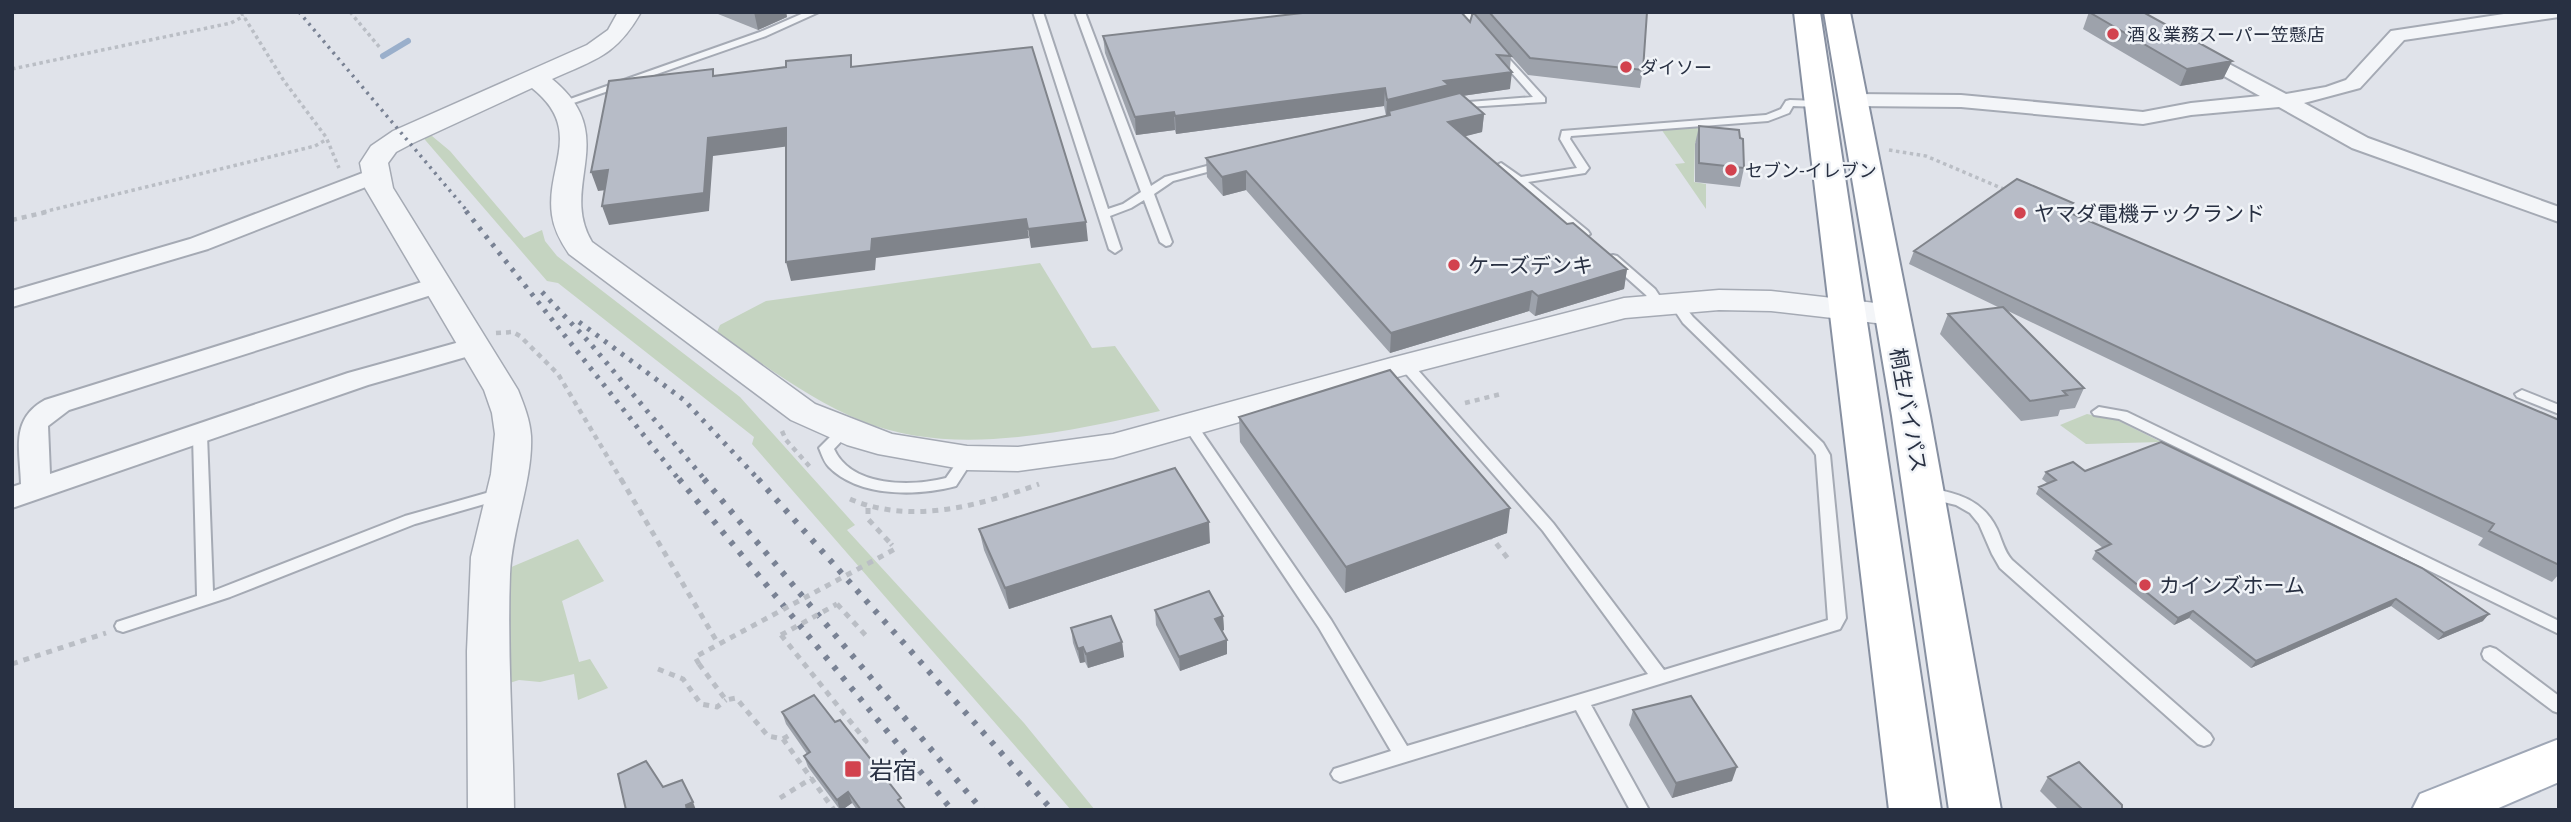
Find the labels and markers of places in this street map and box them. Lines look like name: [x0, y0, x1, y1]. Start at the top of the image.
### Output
place label: 酒＆業務スーパー笠懸店: [2127, 22, 2325, 46]
marker: 酒＆業務スーパー笠懸店: [2105, 26, 2121, 42]
place label: ダイソー: [1640, 55, 1712, 79]
marker: ダイソー: [1618, 59, 1634, 75]
place label: セブン-イレブン: [1745, 158, 1877, 182]
marker: セブン-イレブン: [1723, 162, 1739, 178]
place label: ヤマダ電機テックランド: [2034, 199, 2265, 227]
marker: ヤマダ電機テックランド: [2012, 205, 2028, 221]
place label: ケーズデンキ: [1468, 251, 1593, 279]
marker: ケーズデンキ: [1446, 257, 1462, 273]
place label: カインズホーム: [2159, 571, 2305, 599]
marker: カインズホーム: [2137, 577, 2153, 593]
place label: 岩宿: [869, 753, 917, 786]
marker: 岩宿: [843, 759, 863, 779]

